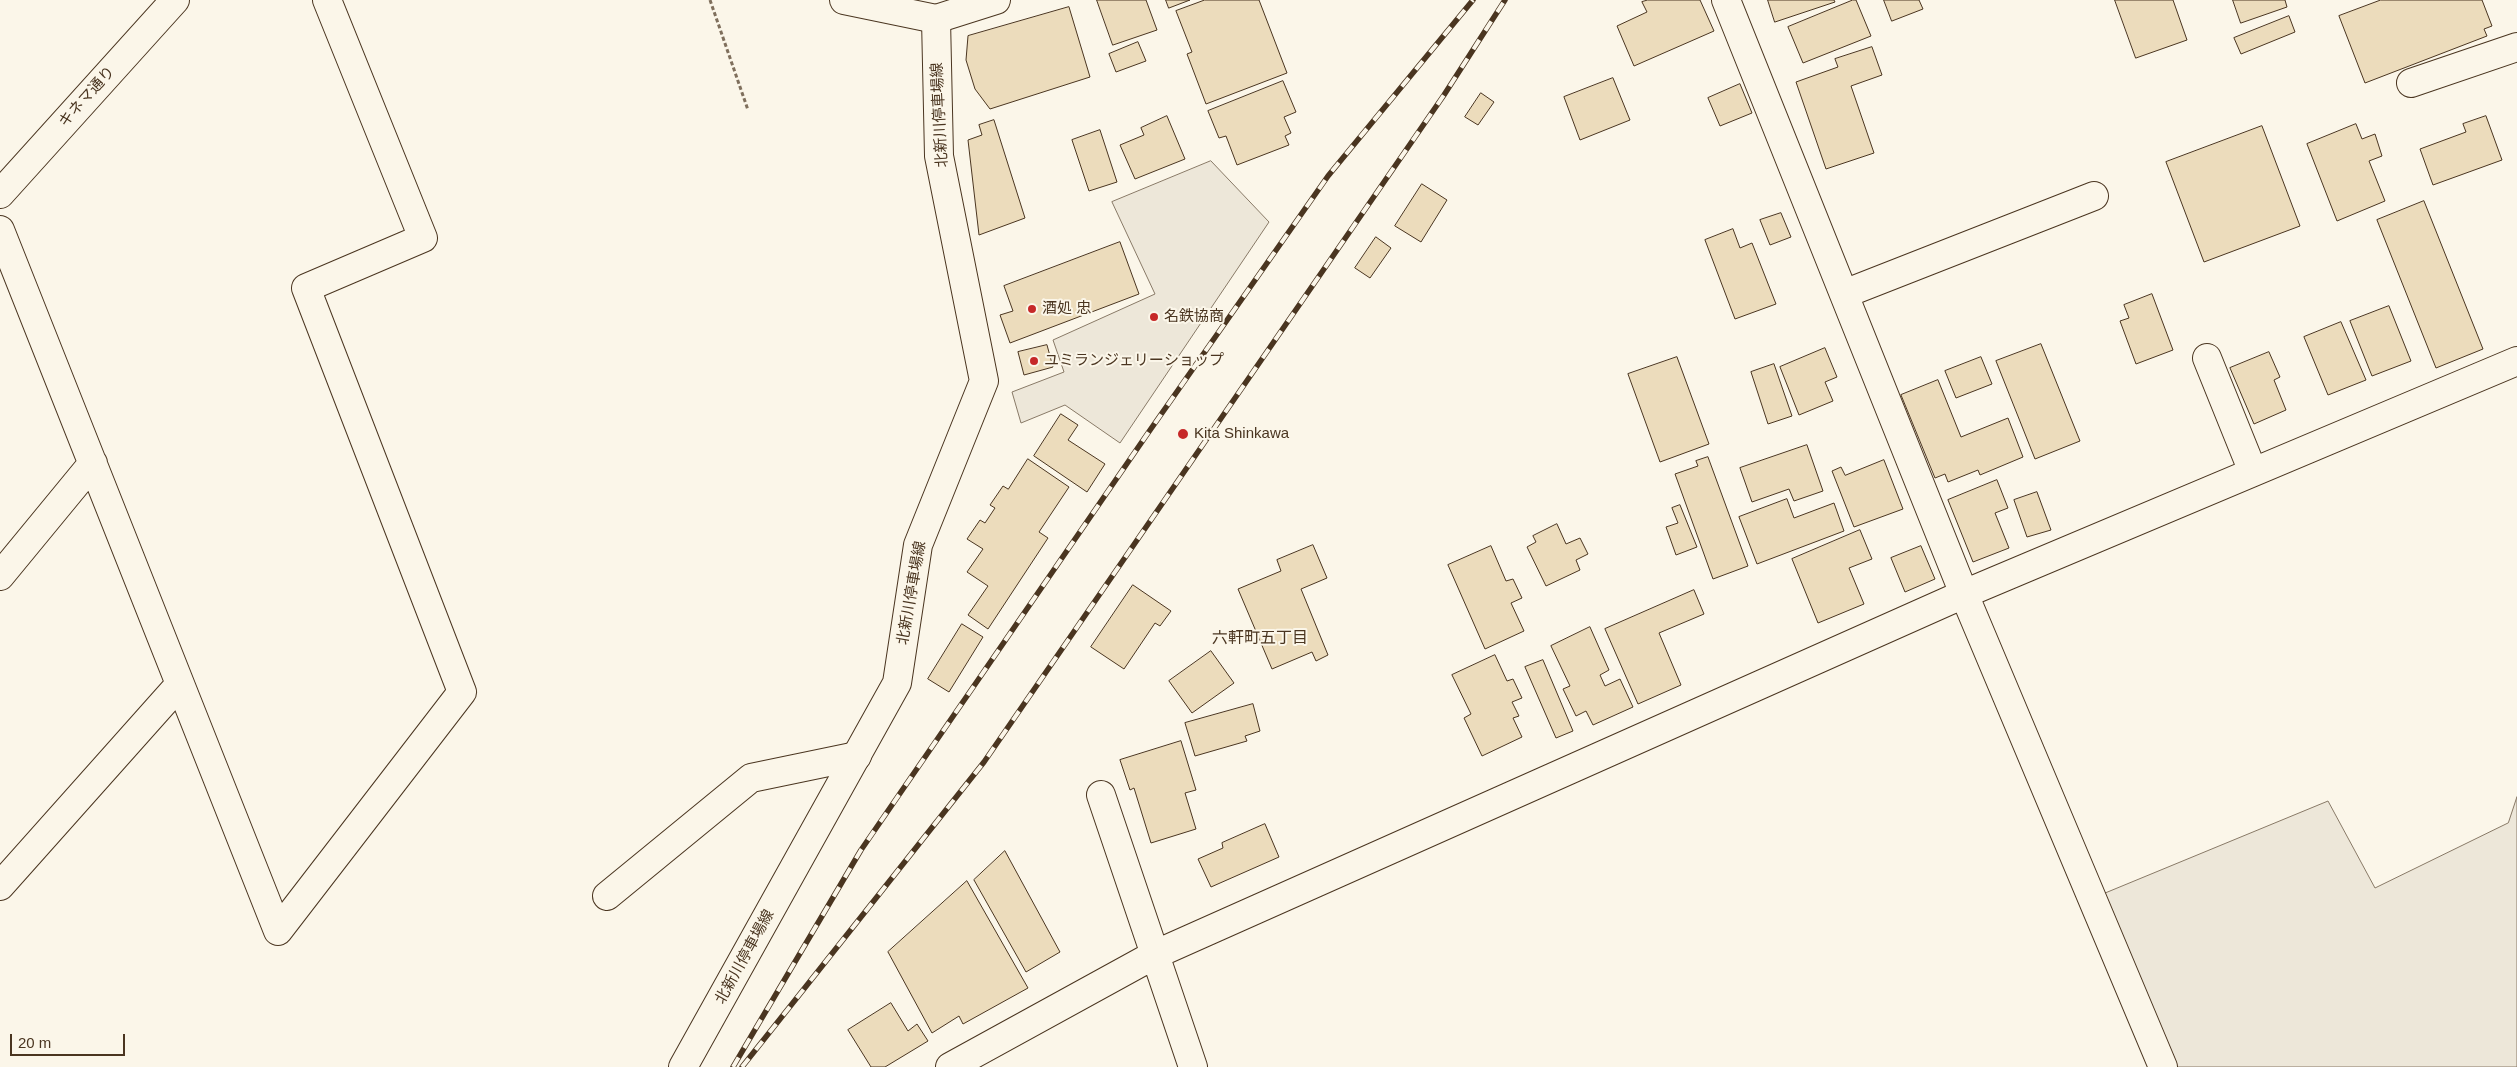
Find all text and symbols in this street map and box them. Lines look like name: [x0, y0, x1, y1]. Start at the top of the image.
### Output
street label: 北新川停車場線: [928, 62, 952, 168]
street label: キネマ通り: [55, 63, 119, 131]
place label: 酒処 忠: [1042, 300, 1091, 318]
marker: 酒処 忠: [1026, 303, 1038, 315]
place label: 名鉄協商: [1164, 308, 1224, 326]
marker: 名鉄協商: [1148, 311, 1160, 323]
place label: ユミランジェリーショップ: [1044, 352, 1224, 370]
marker: ユミランジェリーショップ: [1028, 355, 1040, 367]
place label: Kita Shinkawa: [1194, 425, 1289, 443]
marker: Kita Shinkawa: [1176, 427, 1190, 441]
street label: 北新川停車場線: [894, 540, 930, 646]
district label: 六軒町五丁目: [1212, 629, 1308, 649]
street label: 北新川停車場線: [712, 907, 778, 1007]
scale bar: [12, 1024, 128, 1056]
text: 20 m: [18, 1034, 51, 1051]

